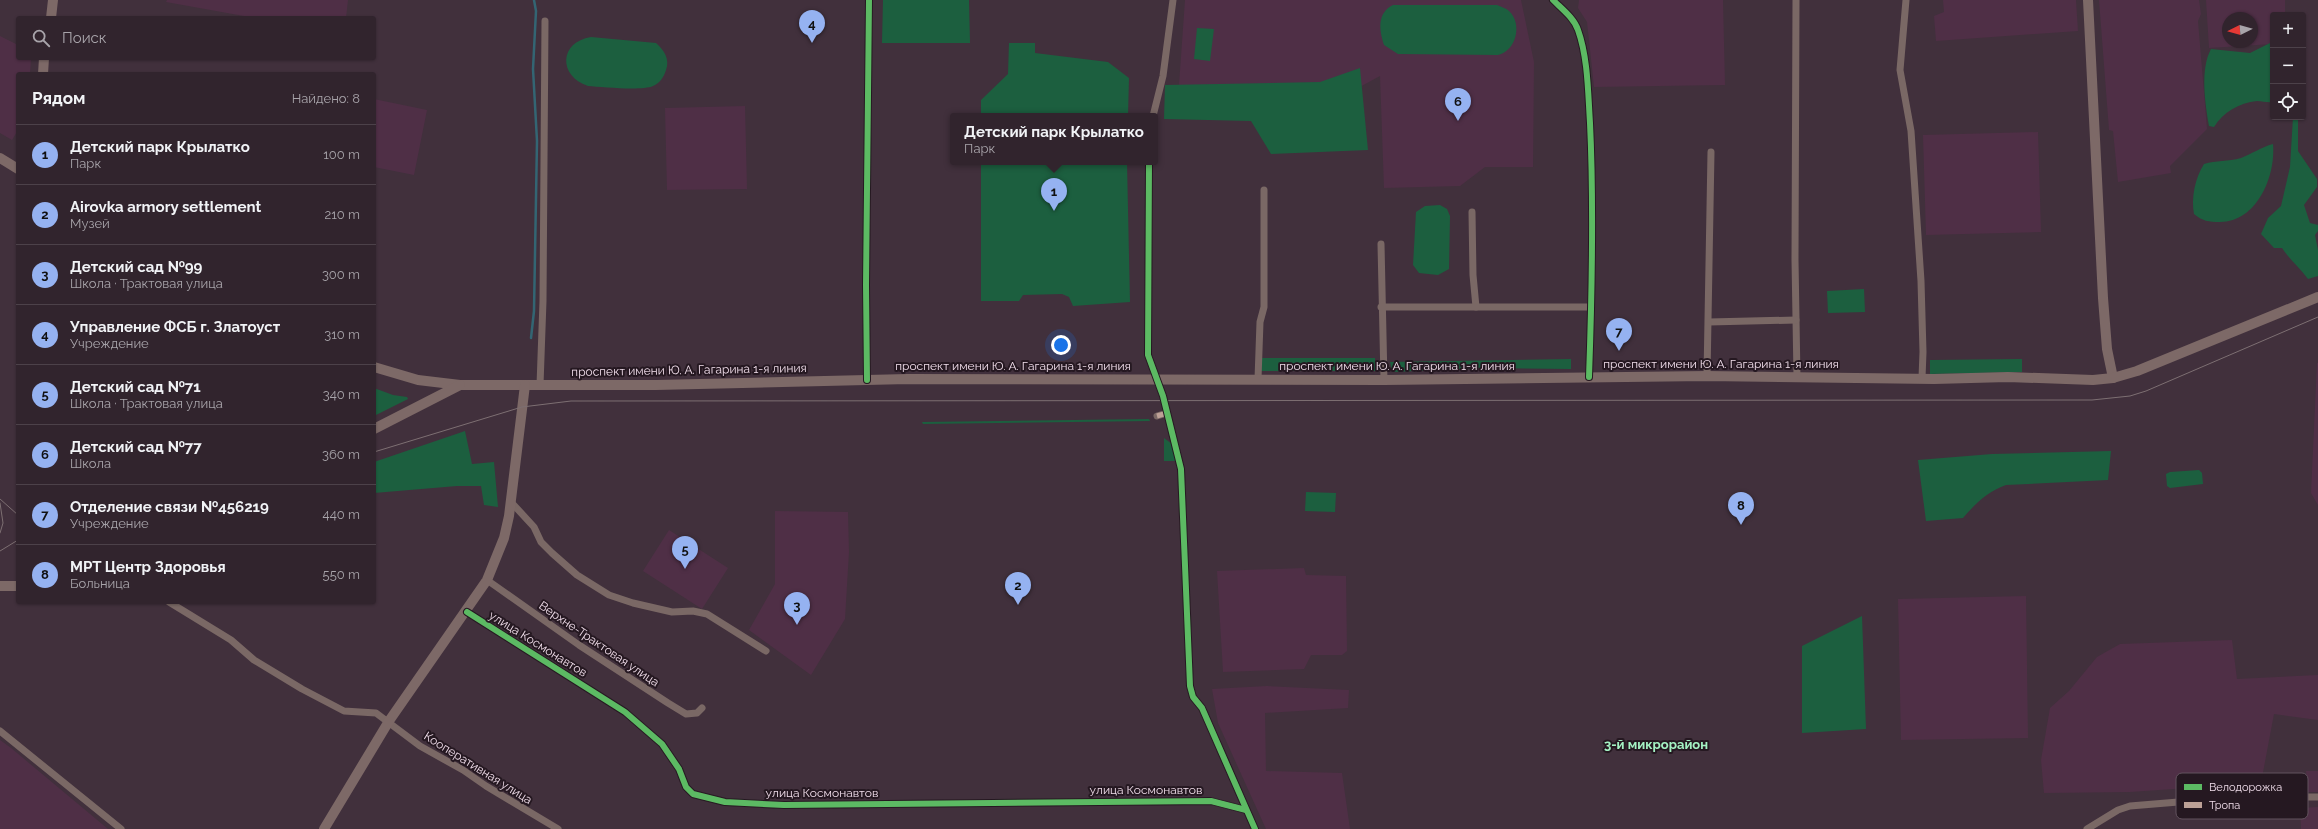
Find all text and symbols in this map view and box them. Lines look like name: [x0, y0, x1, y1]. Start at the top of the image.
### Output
pin: 4: [799, 10, 825, 43]
north arrow: [2222, 12, 2258, 48]
map controls: [2270, 12, 2306, 120]
button: +: [2270, 12, 2306, 48]
search box: [16, 16, 376, 60]
icon: search: [30, 27, 52, 49]
text: Поиск: [62, 29, 107, 47]
button: −: [2270, 48, 2306, 84]
button: locate: [2270, 84, 2306, 120]
text: Рядом: [32, 88, 85, 108]
pin: 6: [1445, 88, 1471, 121]
text: Найдено: 8: [292, 91, 360, 106]
popup: [950, 113, 1158, 165]
text: Детский парк Крылатко: [964, 123, 1144, 141]
text: Детский парк Крылатко: [70, 138, 250, 156]
text: Парк: [964, 141, 995, 156]
text: 1: [42, 147, 48, 162]
text: 100 m: [323, 147, 360, 162]
text: Парк: [70, 156, 101, 171]
pin: 1: [1041, 178, 1067, 211]
text: Airovka armory settlement: [70, 198, 261, 216]
text: 2: [41, 207, 49, 222]
text: 210 m: [324, 207, 360, 222]
text: Музей: [70, 216, 110, 231]
text: Детский сад №99: [70, 258, 202, 276]
text: 3: [41, 267, 49, 282]
text: 300 m: [322, 267, 360, 282]
text: Школа · Трактовая улица: [70, 276, 223, 291]
text: Управление ФСБ г. Златоуст: [70, 318, 280, 336]
pin: 7: [1606, 318, 1632, 351]
text: 4: [41, 327, 49, 342]
text: 310 m: [324, 327, 360, 342]
your location: [1051, 335, 1071, 355]
text: Учреждение: [70, 336, 149, 351]
street label: проспект имени Ю. А. Гагарина 1-я линия: [1603, 357, 1839, 371]
street label: проспект имени Ю. А. Гагарина 1-я линия: [895, 359, 1131, 373]
street label: проспект имени Ю. А. Гагарина 1-я линия: [1279, 359, 1515, 373]
street label: проспект имени Ю. А. Гагарина 1-я линия: [571, 361, 807, 379]
text: Детский сад №71: [70, 378, 201, 396]
text: 5: [41, 387, 49, 402]
text: 340 m: [323, 387, 360, 402]
text: Школа · Трактовая улица: [70, 396, 223, 411]
text: Детский сад №77: [70, 438, 202, 456]
text: 6: [41, 447, 49, 462]
text: 360 m: [322, 447, 360, 462]
text: Школа: [70, 456, 111, 471]
pin: 8: [1728, 492, 1754, 525]
text: Отделение связи №456219: [70, 498, 269, 516]
text: 7: [41, 507, 49, 522]
text: 440 m: [323, 507, 360, 522]
text: Учреждение: [70, 516, 149, 531]
pin: 5: [672, 536, 698, 569]
text: МРТ Центр Здоровья: [70, 558, 226, 576]
text: 8: [41, 567, 49, 582]
text: 550 m: [323, 567, 360, 582]
pin: 2: [1005, 572, 1031, 605]
text: Больница: [70, 576, 130, 591]
pin: 3: [784, 592, 810, 625]
street label: Верхне-Трактовая улица: [536, 598, 662, 690]
street label: улица Космонавтов: [486, 608, 590, 680]
street label: Кооперативная улица: [421, 729, 535, 807]
district label: 3-й микрорайон: [1604, 737, 1708, 752]
legend: [2176, 773, 2308, 819]
text: Велодорожка: [2209, 781, 2282, 794]
street label: улица Космонавтов: [1090, 783, 1202, 797]
street label: улица Космонавтов: [766, 786, 878, 800]
text: Тропа: [2209, 799, 2240, 812]

